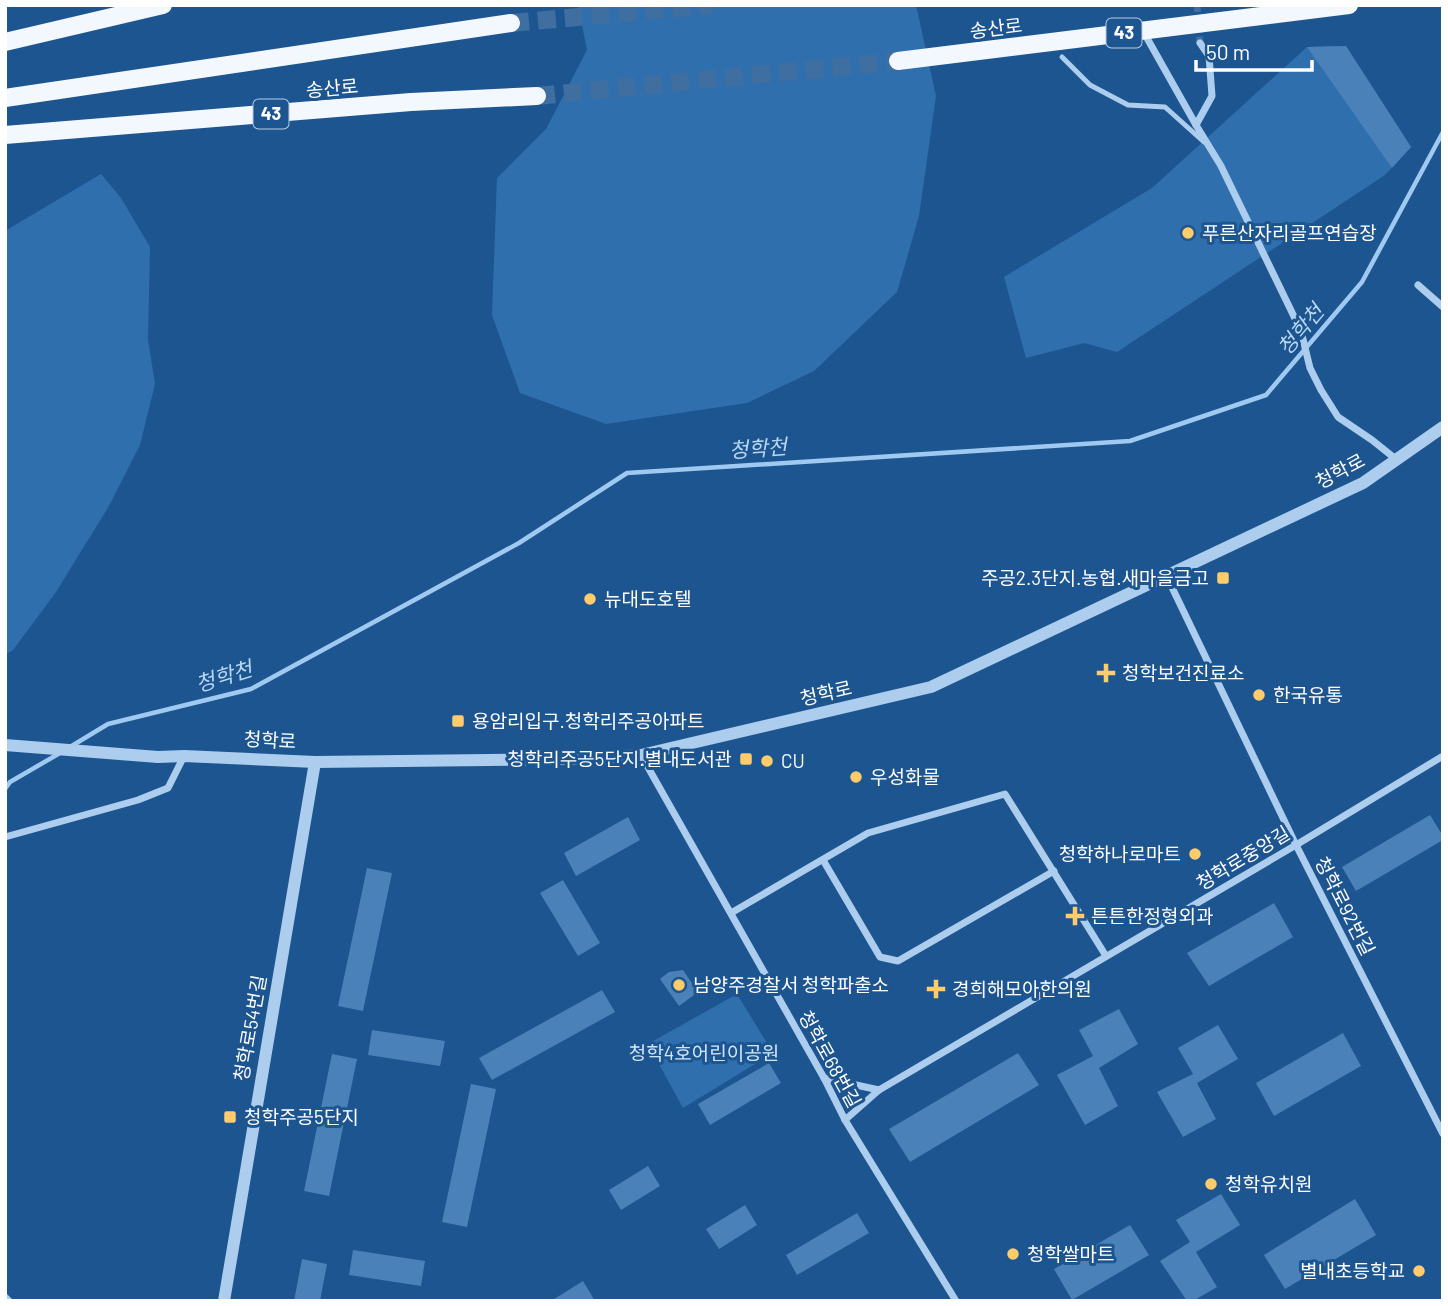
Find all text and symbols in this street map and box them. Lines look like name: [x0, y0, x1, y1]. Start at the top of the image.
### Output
street label: 송산로: [969, 13, 1023, 42]
road number: 43: [1106, 18, 1142, 48]
scale bar: [1196, 28, 1312, 72]
text: 50 m: [1206, 39, 1250, 64]
street label: 송산로: [305, 74, 359, 101]
road number: 43: [254, 100, 288, 128]
place label: 푸른산자리골프연습장: [1202, 221, 1377, 244]
marker: 푸른산자리골프연습장: [1180, 225, 1196, 241]
water label: 청학천: [1272, 297, 1330, 359]
water label: 청학천: [728, 433, 790, 462]
street label: 청학로: [1311, 448, 1368, 493]
place label: 주공2.3단지.농협.새마을금고: [981, 566, 1209, 589]
marker: 주공2.3단지.농협.새마을금고: [1215, 570, 1231, 586]
place label: 뉴대도호텔: [604, 587, 691, 610]
marker: 뉴대도호텔: [582, 591, 598, 607]
water label: 청학천: [192, 654, 257, 696]
place label: 청학보건진료소: [1122, 661, 1244, 684]
marker: 청학보건진료소: [1096, 663, 1116, 683]
street label: 청학로: [798, 675, 854, 710]
place label: 한국유통: [1273, 683, 1343, 706]
marker: 한국유통: [1251, 687, 1267, 703]
place label: 용암리입구.청학리주공아파트: [472, 709, 705, 732]
marker: 용암리입구.청학리주공아파트: [450, 713, 466, 729]
street label: 청학로: [243, 727, 297, 752]
place label: 청학리주공5단지.별내도서관: [507, 747, 732, 770]
place label: CU: [781, 749, 805, 772]
marker: 청학리주공5단지.별내도서관: [738, 751, 754, 767]
marker: CU: [759, 753, 775, 769]
place label: 우성화물: [870, 765, 940, 788]
marker: 우성화물: [848, 769, 864, 785]
street label: 청학로중앙길: [1192, 821, 1294, 894]
place label: 청학하나로마트: [1059, 842, 1181, 865]
marker: 청학하나로마트: [1187, 846, 1203, 862]
street label: 청학로92번길: [1311, 853, 1380, 959]
place label: 튼튼한정형외과: [1091, 904, 1213, 927]
marker: 튼튼한정형외과: [1065, 906, 1085, 926]
street label: 청학로54번길: [229, 973, 270, 1083]
place label: 남양주경찰서 청학파출소: [693, 973, 889, 996]
marker: 남양주경찰서 청학파출소: [671, 977, 687, 993]
place label: 경희해모아한의원: [952, 977, 1092, 1000]
marker: 경희해모아한의원: [926, 979, 946, 999]
street label: 청학로68번길: [794, 1006, 866, 1111]
park label: 청학4호어린이공원: [629, 1041, 779, 1064]
place label: 청학주공5단지: [244, 1105, 359, 1128]
marker: 청학주공5단지: [222, 1109, 238, 1125]
place label: 청학유치원: [1225, 1172, 1312, 1195]
marker: 청학유치원: [1203, 1176, 1219, 1192]
place label: 청학쌀마트: [1027, 1242, 1114, 1265]
marker: 청학쌀마트: [1005, 1246, 1021, 1262]
place label: 별내초등학교: [1300, 1259, 1405, 1282]
marker: 별내초등학교: [1411, 1263, 1427, 1279]

